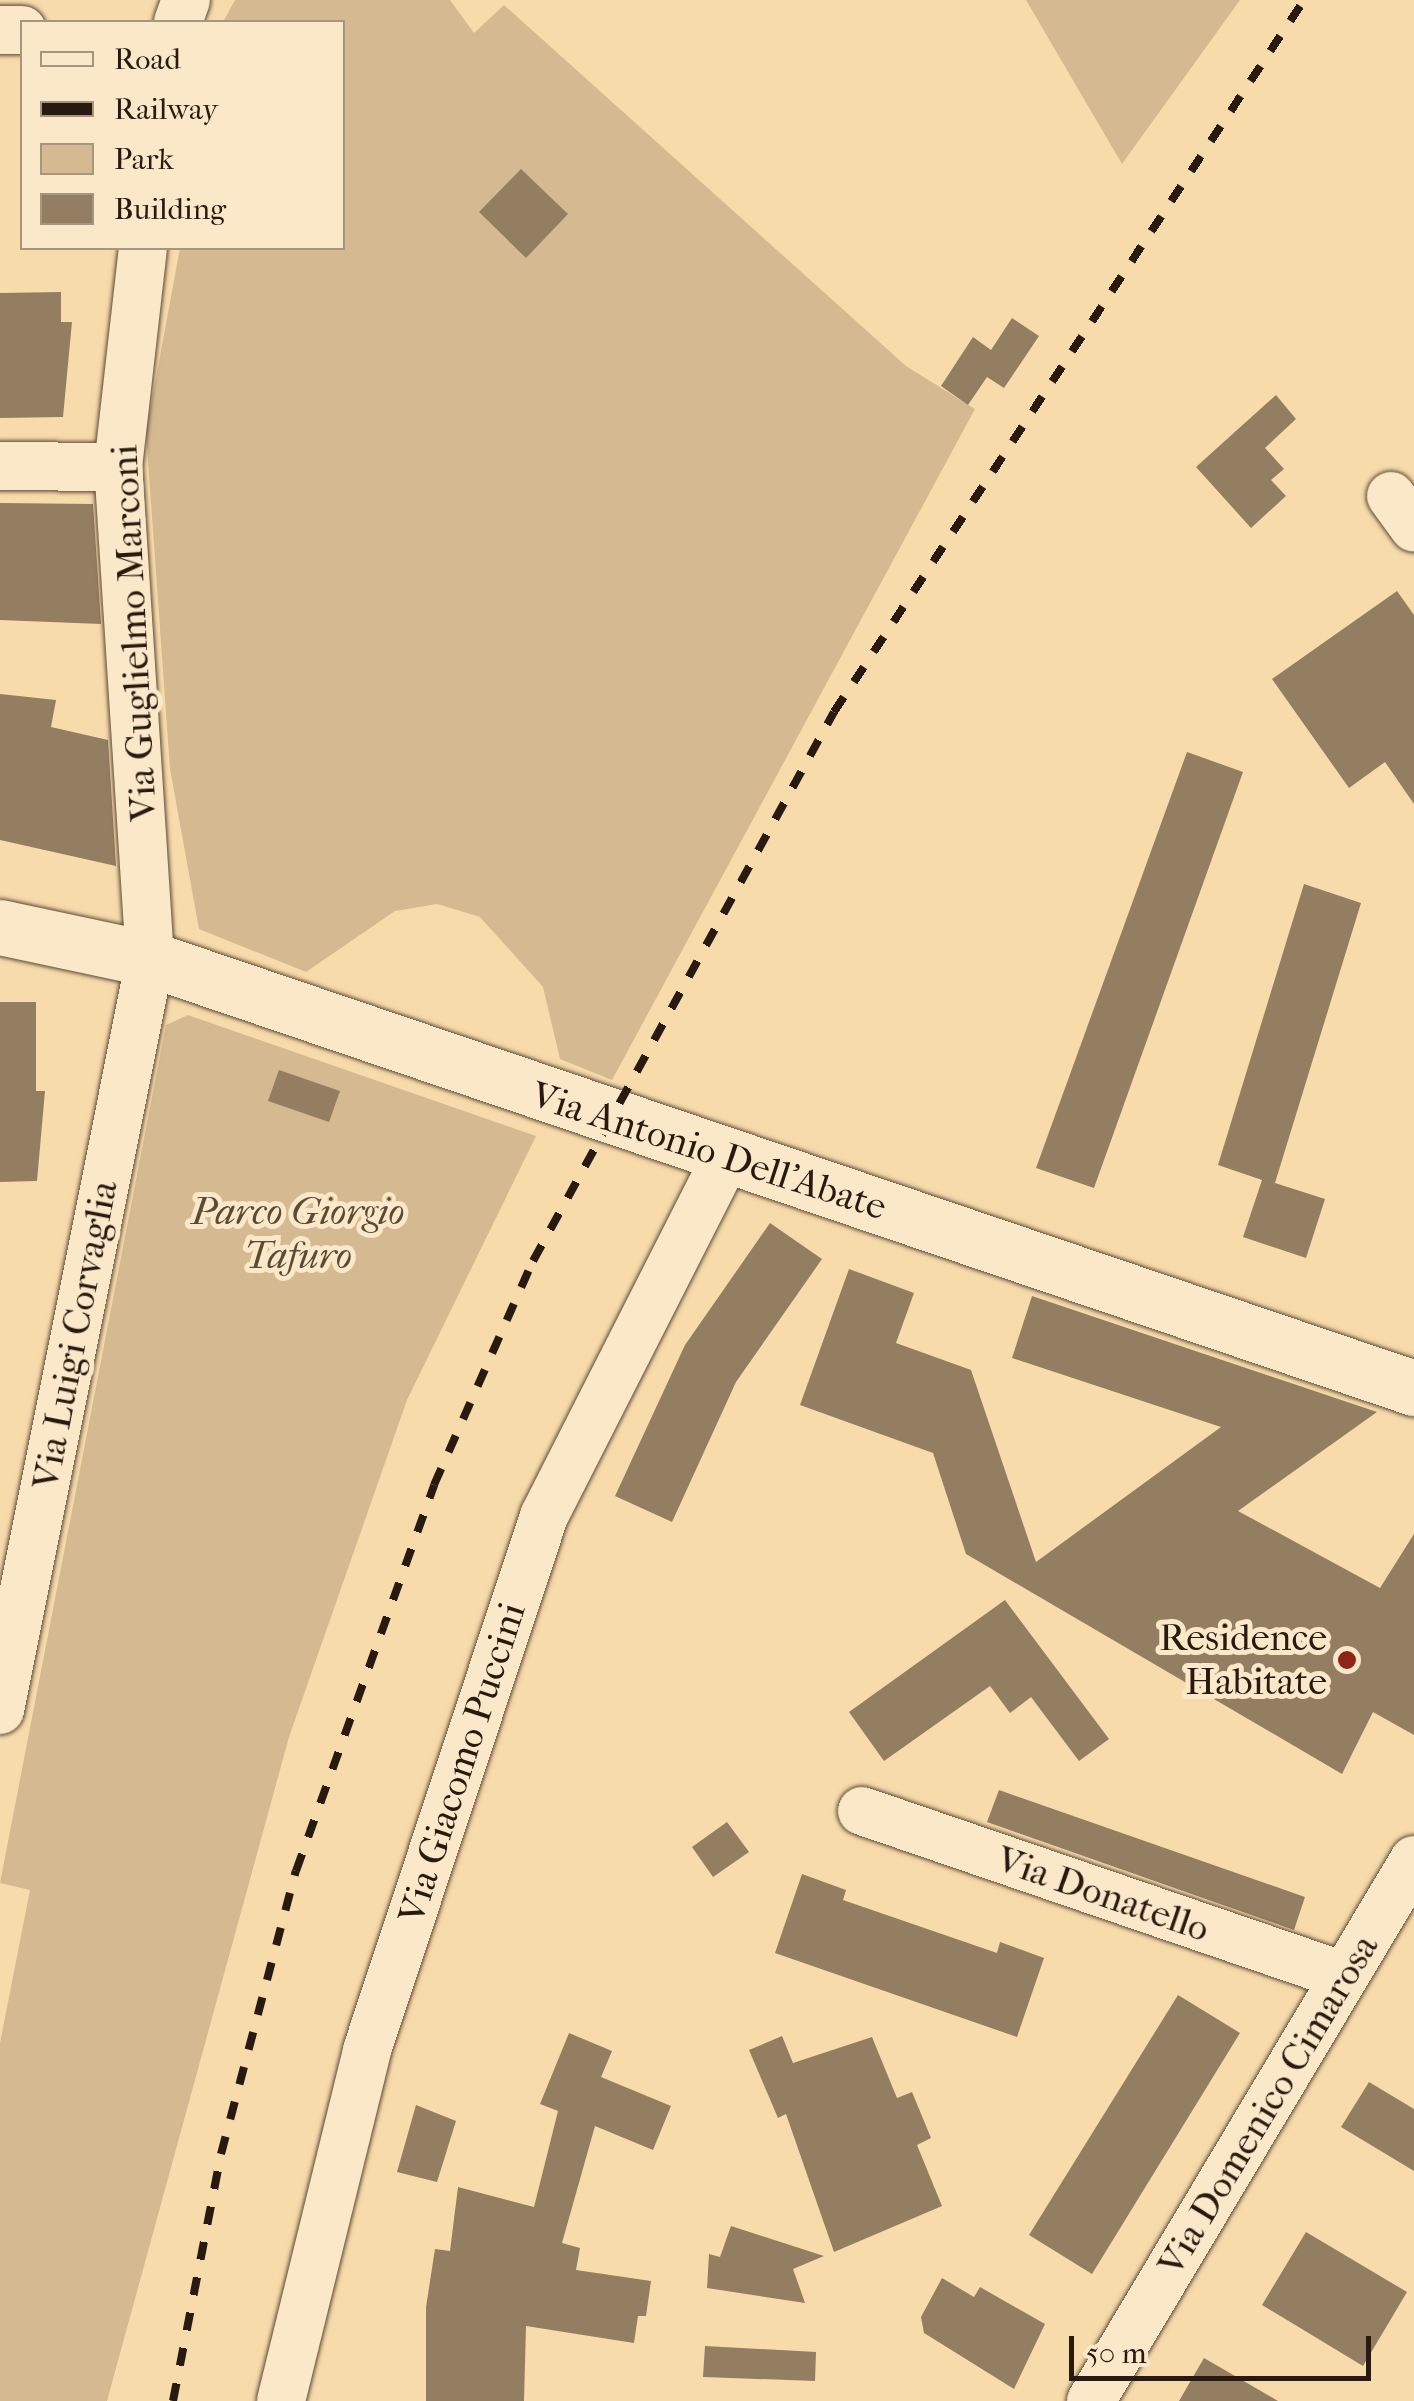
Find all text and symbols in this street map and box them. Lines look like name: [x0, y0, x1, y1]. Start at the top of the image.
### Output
legend: [20, 20, 345, 250]
text: Road: [114, 42, 181, 77]
text: Railway: [114, 92, 218, 127]
text: Park: [114, 142, 174, 177]
text: Building: [114, 192, 226, 227]
street label: Via Guglielmo Marconi: [101, 443, 167, 823]
street label: Via Antonio Dell'Abate: [526, 1072, 892, 1230]
street label: Via Luigi Corvaglia: [23, 1177, 127, 1493]
park label: Parco Giorgio Tafuro: [191, 1189, 405, 1278]
street label: Via Giacomo Puccini: [389, 1597, 535, 1929]
place label: Residence Habitate: [1159, 1615, 1327, 1705]
marker: Residence Habitate: [1336, 1649, 1358, 1671]
street label: Via Donatello: [991, 1836, 1215, 1952]
street label: Via Domenico Cimarosa: [1148, 1926, 1388, 2284]
scale bar: [1074, 2316, 1376, 2378]
text: 50 m: [1086, 2336, 1147, 2371]

